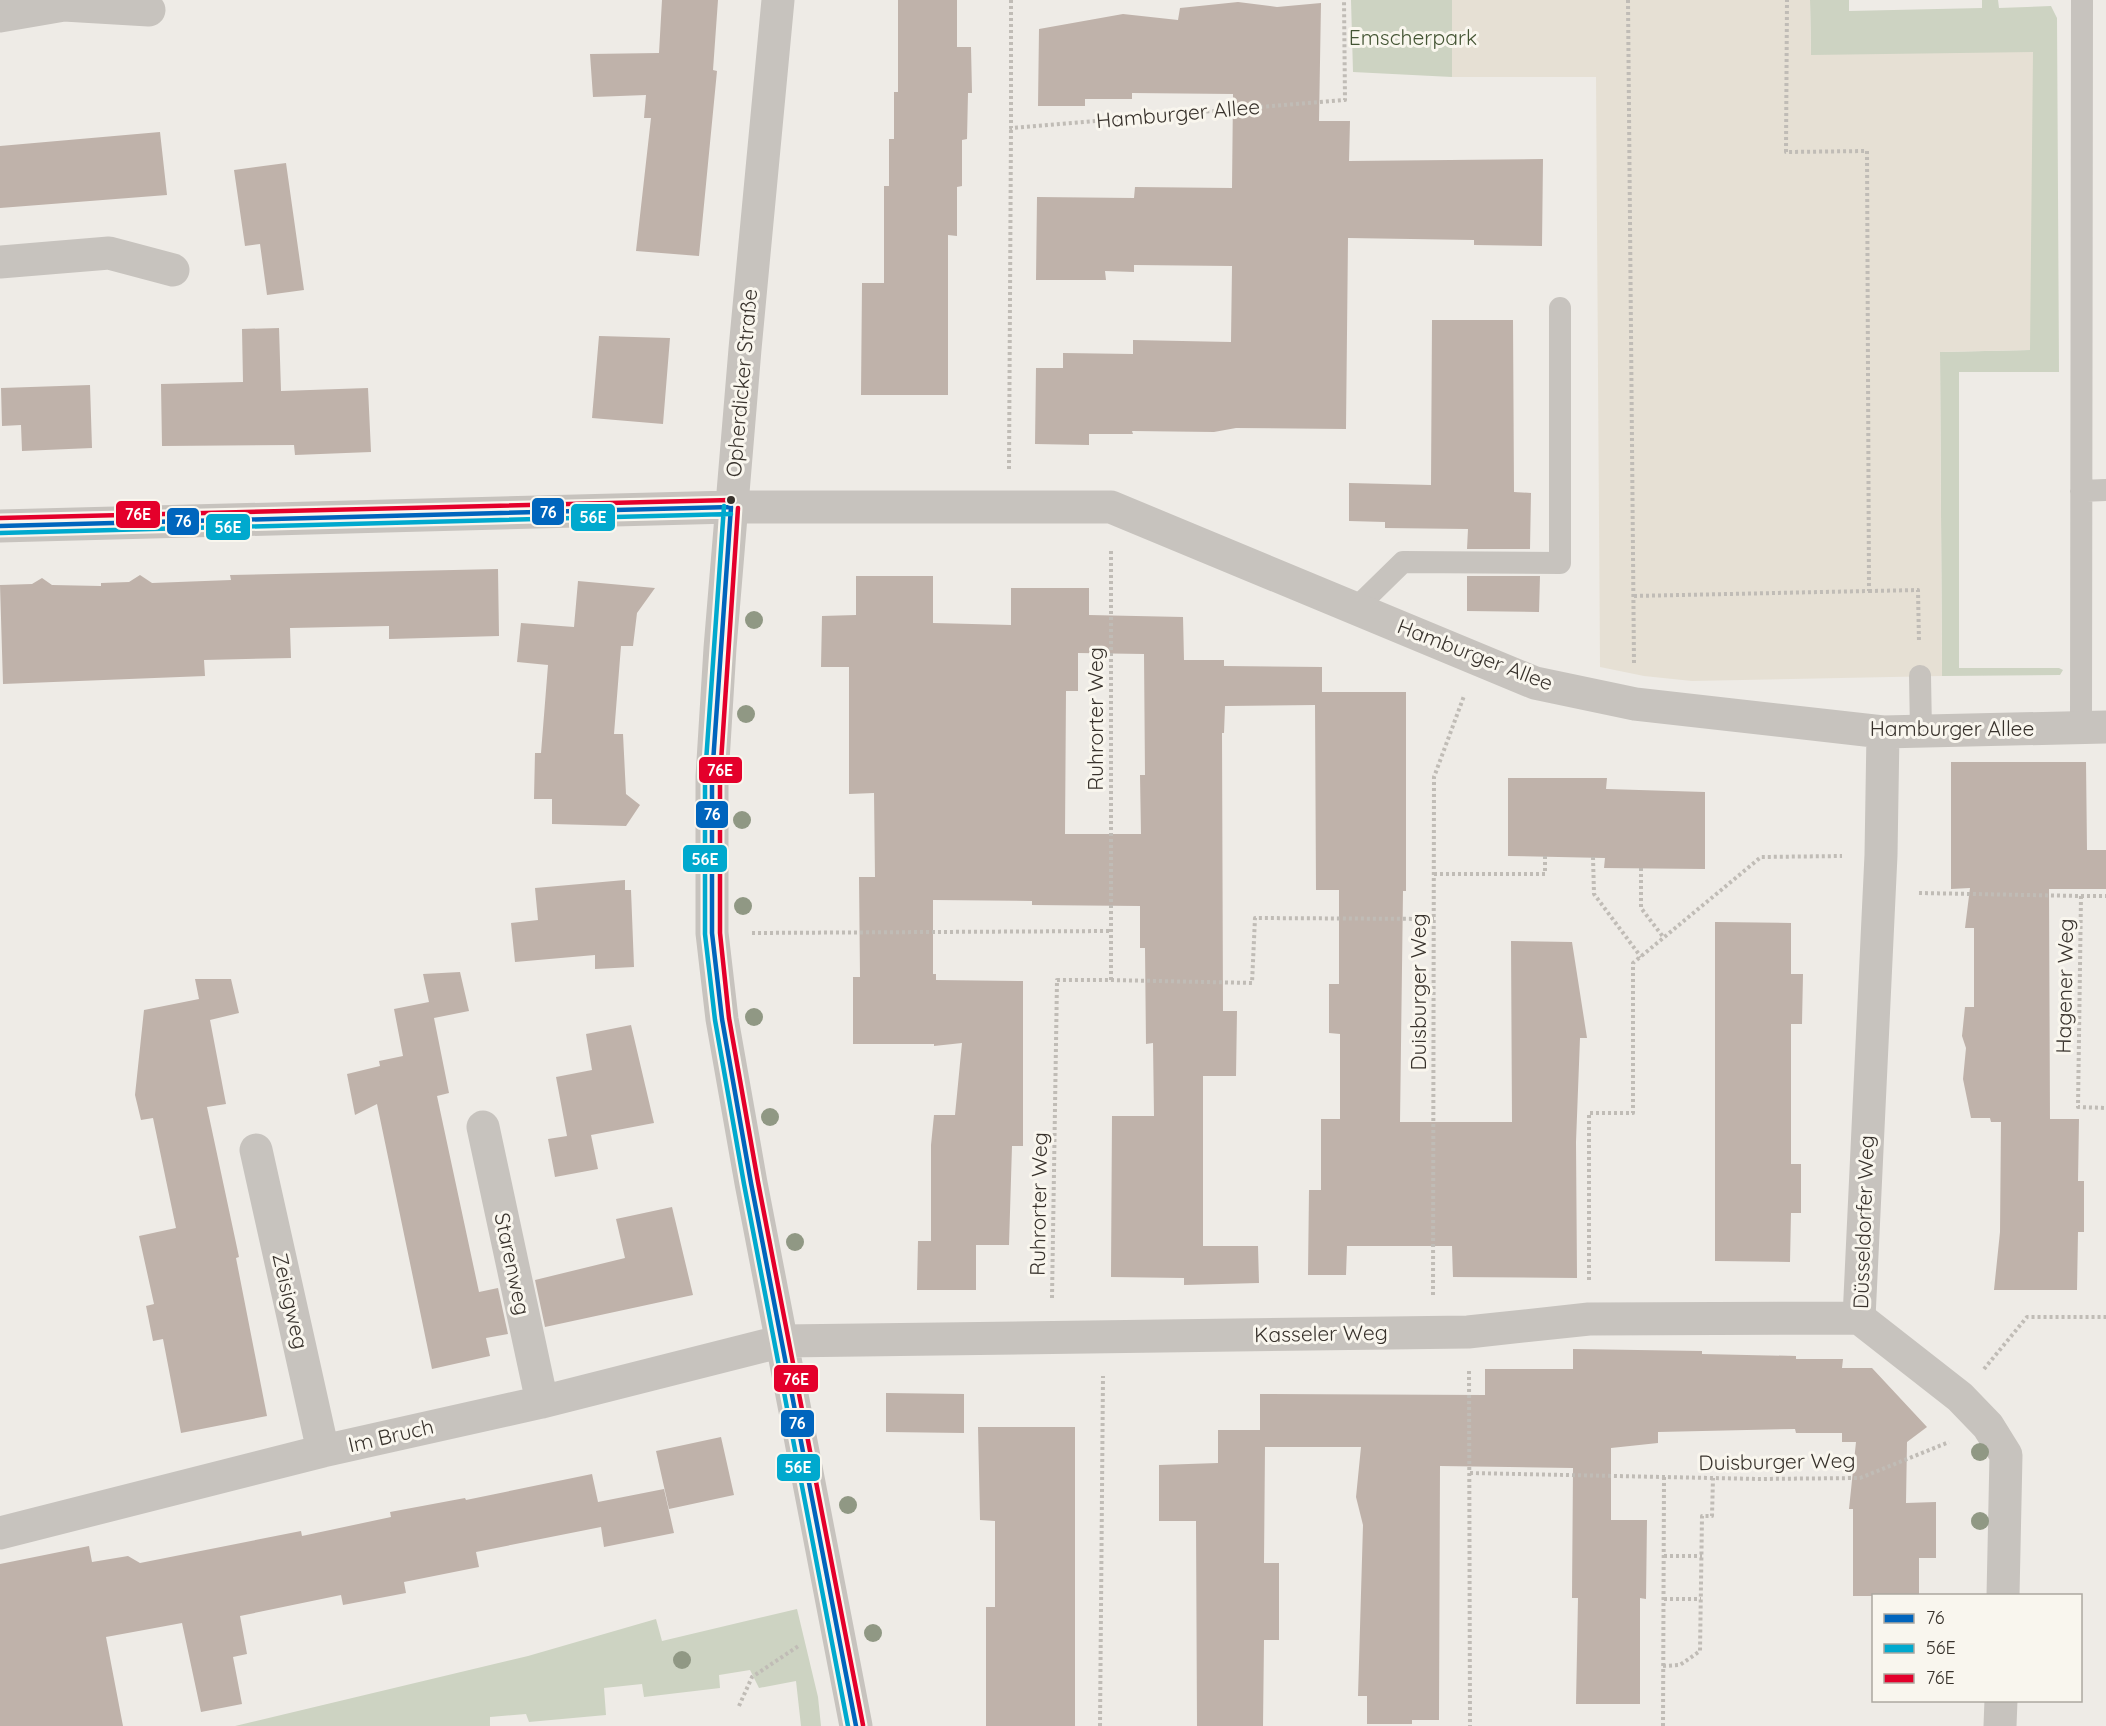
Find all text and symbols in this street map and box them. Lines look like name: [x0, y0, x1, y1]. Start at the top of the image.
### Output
park label: Emscherpark: [1349, 24, 1477, 50]
street label: Hamburger Allee: [1095, 93, 1261, 133]
street label: Opherdicker Straße: [720, 288, 762, 478]
unlabelled marker: [725, 494, 737, 506]
line badge: 76: [531, 497, 565, 526]
line badge: 76E: [115, 500, 161, 529]
text: 76: [539, 502, 557, 522]
line badge: 56E: [570, 503, 616, 532]
text: 76E: [125, 504, 151, 524]
line badge: 76: [166, 507, 200, 536]
text: 56E: [579, 507, 607, 527]
text: 76: [174, 511, 192, 531]
line badge: 56E: [205, 513, 251, 541]
text: 56E: [214, 517, 242, 537]
street label: Hamburger Allee: [1394, 612, 1557, 696]
street label: Ruhrorter Weg: [1082, 647, 1108, 791]
street label: Hamburger Allee: [1870, 715, 2034, 741]
line badge: 76E: [698, 756, 743, 784]
text: 76E: [707, 760, 733, 780]
line badge: 76: [695, 800, 729, 829]
text: 76: [703, 804, 721, 824]
line badge: 56E: [682, 844, 728, 873]
text: 56E: [691, 849, 719, 869]
street label: Duisburger Weg: [1405, 913, 1431, 1071]
street label: Hagener Weg: [2050, 918, 2078, 1054]
street label: Ruhrorter Weg: [1024, 1132, 1052, 1276]
street label: Düsseldorfer Weg: [1847, 1135, 1879, 1309]
street label: Starenweg: [489, 1210, 536, 1317]
street label: Zeisigweg: [267, 1250, 315, 1351]
street label: Kasseler Weg: [1254, 1319, 1388, 1347]
line badge: 76E: [773, 1364, 819, 1393]
text: 76E: [783, 1369, 809, 1389]
line badge: 76: [780, 1409, 815, 1438]
street label: Im Bruch: [346, 1413, 436, 1457]
text: 76: [788, 1413, 806, 1433]
street label: Duisburger Weg: [1698, 1447, 1856, 1475]
line badge: 56E: [776, 1453, 821, 1482]
text: 56E: [784, 1457, 812, 1477]
legend: [1872, 1594, 2082, 1702]
text: 76: [1926, 1606, 1945, 1629]
text: 56E: [1926, 1636, 1956, 1659]
text: 76E: [1926, 1666, 1955, 1689]

